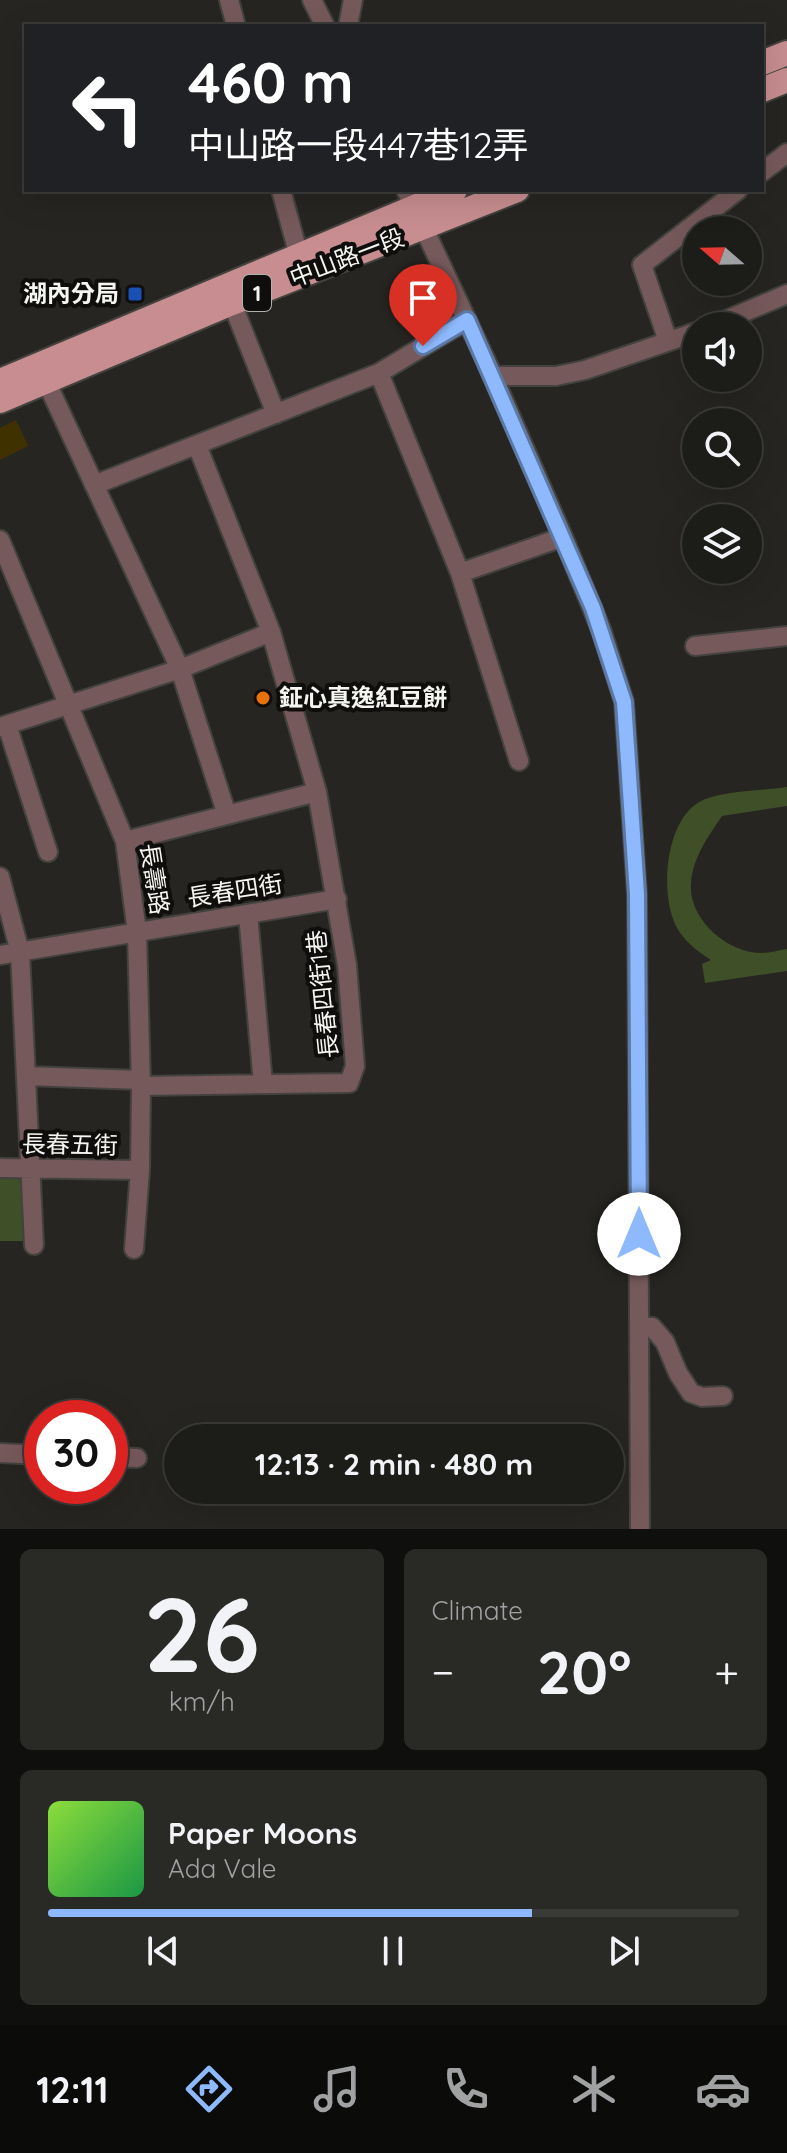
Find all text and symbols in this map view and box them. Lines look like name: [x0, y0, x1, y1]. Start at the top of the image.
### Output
text: 460 m: [188, 47, 354, 117]
icon: left: [56, 56, 160, 160]
text: 中山路一段447巷12弄: [188, 122, 529, 167]
north arrow: [682, 216, 762, 296]
map controls: [682, 216, 762, 584]
street label: 中山路一段: [285, 222, 408, 293]
pin: [389, 264, 457, 346]
road number: 1: [243, 275, 271, 311]
icon: arrive: [401, 276, 445, 320]
place label: 湖內分局: [23, 278, 119, 308]
marker: 湖內分局: [126, 285, 144, 303]
button: sound: [682, 312, 762, 392]
button: search: [682, 408, 762, 488]
button: layers: [682, 504, 762, 584]
place label: 鉦心真逸紅豆餅: [279, 682, 447, 712]
marker: 鉦心真逸紅豆餅: [254, 689, 272, 707]
street label: 長壽路: [135, 841, 175, 917]
street label: 長春四街: [185, 868, 285, 912]
street label: 長春四街1巷: [300, 928, 344, 1060]
street label: 長春五街: [22, 1128, 118, 1160]
position arrow: [597, 1192, 681, 1276]
speed limit sign: 30: [24, 1400, 128, 1504]
text: 12:13 · 2 min · 480 m: [255, 1445, 533, 1483]
text: 26: [143, 1568, 260, 1698]
text: Climate: [432, 1594, 523, 1627]
text: 20°: [537, 1634, 632, 1709]
text: −: [432, 1644, 454, 1699]
text: +: [714, 1644, 739, 1699]
text: km/h: [169, 1685, 235, 1718]
text: Paper Moons: [168, 1814, 357, 1852]
text: Ada Vale: [168, 1852, 277, 1885]
icon: previous: [141, 1929, 185, 1973]
icon: pause: [371, 1929, 415, 1973]
icon: next: [602, 1929, 646, 1973]
icon: directions: [181, 2061, 237, 2117]
icon: music: [309, 2061, 365, 2117]
icon: phone: [438, 2061, 494, 2117]
icon: climate: [566, 2061, 622, 2117]
icon: car: [695, 2061, 751, 2117]
text: 12:11: [36, 2067, 109, 2112]

